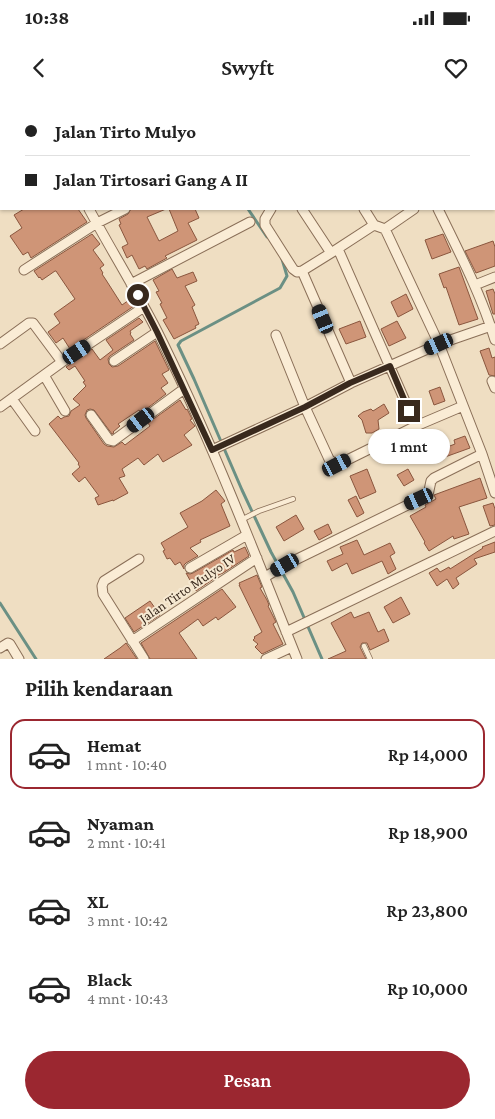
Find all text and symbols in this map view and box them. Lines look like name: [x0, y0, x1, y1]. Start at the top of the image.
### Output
text: 10:38: [25, 7, 69, 28]
icon: back: [25, 54, 53, 82]
icon: heart: [442, 54, 470, 82]
text: Swyft: [221, 55, 274, 80]
text: Jalan Tirto Mulyo: [55, 121, 196, 142]
text: Jalan Tirtosari Gang A II: [55, 169, 248, 190]
route start: [127, 284, 149, 306]
car: [310, 302, 335, 336]
car: [422, 331, 455, 357]
car: [60, 337, 93, 367]
route end: [398, 400, 420, 422]
car: [124, 405, 157, 435]
callout: 1 mnt: [368, 428, 450, 464]
text: 1 mnt: [391, 438, 427, 455]
car: [320, 452, 353, 478]
car: [402, 486, 435, 512]
street label: Jalan Tirto Mulyo IV: [134, 550, 238, 627]
car: [268, 551, 301, 579]
text: Pilih kendaraan: [25, 676, 173, 701]
icon: car: [27, 732, 72, 777]
text: Hemat: [87, 735, 141, 756]
text: Rp 14,000: [388, 744, 468, 765]
text: 1 mnt · 10:40: [87, 756, 167, 773]
icon: car: [27, 810, 72, 855]
text: Nyaman: [87, 813, 154, 834]
text: Rp 18,900: [388, 822, 468, 843]
text: 2 mnt · 10:41: [87, 834, 166, 851]
icon: car: [27, 888, 72, 933]
text: XL: [87, 891, 109, 912]
text: Rp 23,800: [386, 900, 468, 921]
text: 3 mnt · 10:42: [87, 912, 168, 929]
icon: car: [27, 966, 72, 1011]
text: Black: [87, 969, 132, 990]
text: Rp 10,000: [387, 978, 468, 999]
text: 4 mnt · 10:43: [87, 990, 168, 1007]
button: Pesan: [25, 1051, 470, 1109]

